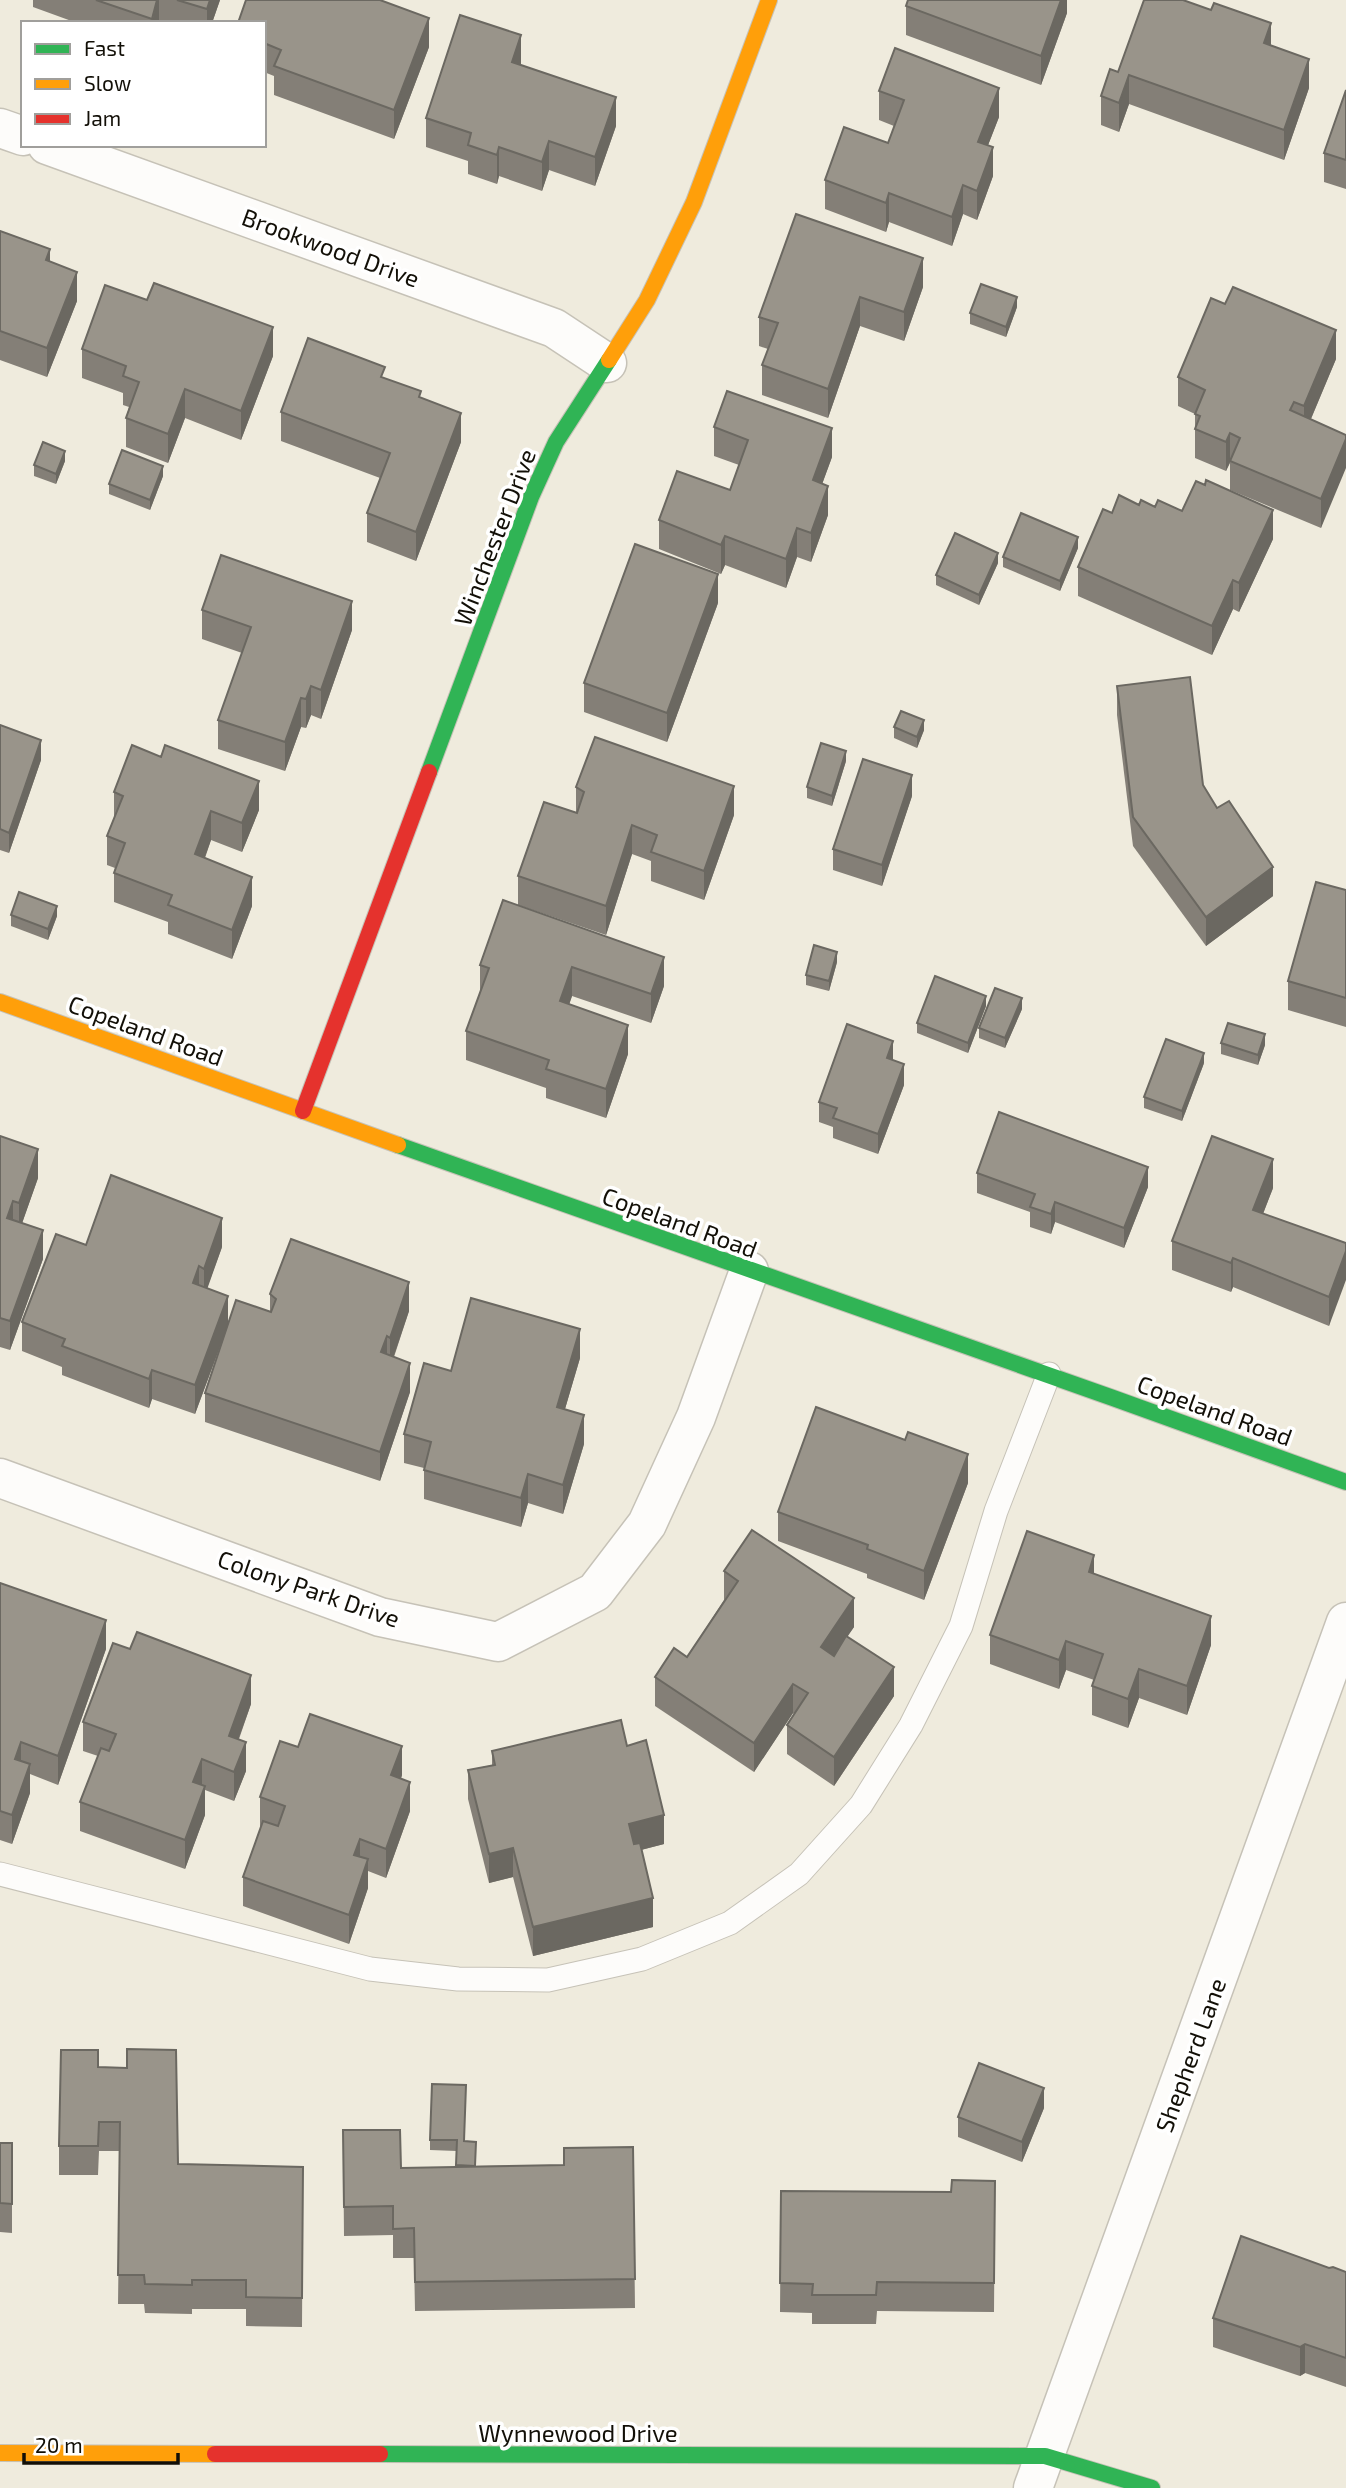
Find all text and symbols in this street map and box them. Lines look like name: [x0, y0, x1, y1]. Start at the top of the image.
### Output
legend: [21, 21, 266, 147]
text: Fast: [84, 35, 125, 60]
text: Slow: [84, 70, 131, 95]
text: Jam: [84, 105, 121, 130]
street label: Brookwood Drive: [238, 201, 424, 293]
street label: Winchester Drive: [447, 445, 541, 629]
street label: Copeland Road: [65, 989, 227, 1071]
street label: Copeland Road: [599, 1181, 761, 1263]
street label: Copeland Road: [1134, 1369, 1296, 1451]
street label: Colony Park Drive: [214, 1543, 404, 1633]
street label: Shepherd Lane: [1149, 1974, 1231, 2136]
street label: Wynnewood Drive: [478, 2418, 678, 2447]
scale bar: [24, 2422, 178, 2466]
text: 20 m: [35, 2432, 83, 2457]

